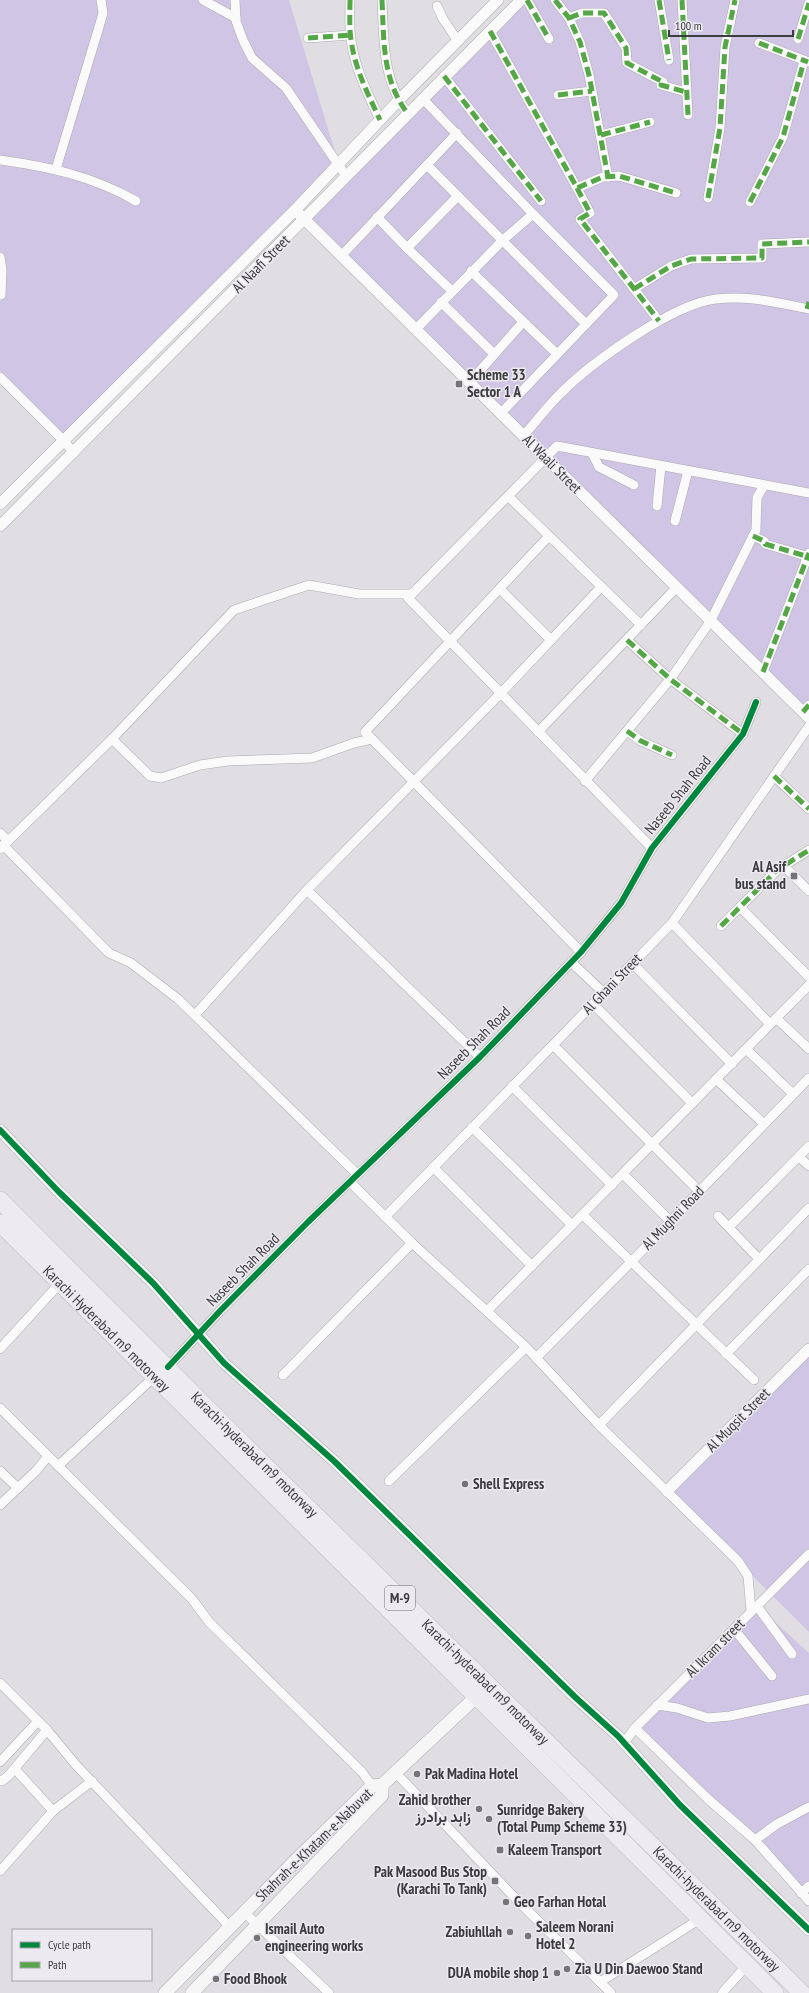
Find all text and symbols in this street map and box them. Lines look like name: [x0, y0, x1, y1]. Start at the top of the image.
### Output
scale bar: [669, 12, 793, 38]
text: 100 m: [675, 18, 702, 33]
street label: Al Naafi Street: [228, 231, 294, 297]
place label: Scheme 33 Sector 1 A: [467, 365, 526, 401]
marker: Scheme 33 Sector 1 A: [454, 379, 464, 389]
street label: Al Waali Street: [519, 430, 586, 497]
street label: Naseeb Shah Road: [640, 752, 715, 838]
place label: Al Asif bus stand: [735, 857, 787, 893]
marker: Al Asif bus stand: [789, 871, 799, 881]
street label: Al Ghani Street: [578, 949, 646, 1018]
street label: Naseeb Shah Road: [433, 1002, 514, 1083]
street label: Al Mughni Road: [637, 1182, 708, 1254]
street label: Naseeb Shah Road: [202, 1229, 283, 1310]
street label: Karachi Hyderabad m9 motorway: [39, 1261, 175, 1396]
street label: Al Muqsit Street: [702, 1384, 774, 1456]
street label: Karachi-hyderabad m9 motorway: [187, 1387, 323, 1522]
place label: Shell Express: [473, 1474, 544, 1493]
marker: Shell Express: [460, 1479, 470, 1489]
road number: M-9: [385, 1586, 415, 1610]
street label: Al Ikram street: [681, 1614, 748, 1681]
street label: Karachi-hyderabad m9 motorway: [418, 1615, 554, 1749]
place label: Pak Madina Hotel: [425, 1764, 519, 1783]
marker: Pak Madina Hotel: [412, 1769, 422, 1779]
street label: Shahrah-e-Khatam-e-Nabuvat: [251, 1784, 376, 1905]
place label: Zahid brother زاہد برادرز: [399, 1790, 472, 1827]
place label: Sunridge Bakery (Total Pump Scheme 33): [497, 1800, 627, 1836]
marker: Zahid brother زاہد برادرز: [474, 1804, 484, 1814]
marker: Sunridge Bakery (Total Pump Scheme 33): [484, 1814, 494, 1824]
place label: Kaleem Transport: [508, 1840, 602, 1859]
street label: Karachi-hyderabad m9 motorway: [649, 1842, 785, 1976]
marker: Kaleem Transport: [495, 1845, 505, 1855]
place label: Pak Masood Bus Stop (Karachi To Tank): [374, 1862, 487, 1898]
marker: Pak Masood Bus Stop (Karachi To Tank): [490, 1876, 500, 1886]
place label: Geo Farhan Hotal: [514, 1892, 607, 1911]
marker: Geo Farhan Hotal: [501, 1897, 511, 1907]
place label: Saleem Norani Hotel 2: [536, 1917, 614, 1953]
place label: Ismail Auto engineering works: [265, 1919, 363, 1955]
place label: Zabiuhllah: [446, 1922, 502, 1941]
marker: Zabiuhllah: [505, 1927, 515, 1937]
legend: [12, 1929, 152, 1981]
marker: Saleem Norani Hotel 2: [523, 1931, 533, 1941]
marker: Ismail Auto engineering works: [252, 1933, 262, 1943]
text: Cycle path: [48, 1937, 91, 1952]
text: Path: [48, 1957, 66, 1972]
place label: Zia U Din Daewoo Stand: [575, 1959, 703, 1978]
place label: DUA mobile shop 1: [448, 1963, 549, 1982]
marker: Zia U Din Daewoo Stand: [562, 1964, 572, 1974]
marker: DUA mobile shop 1: [552, 1968, 562, 1978]
place label: Food Bhook: [224, 1969, 288, 1988]
marker: Food Bhook: [211, 1974, 221, 1984]

